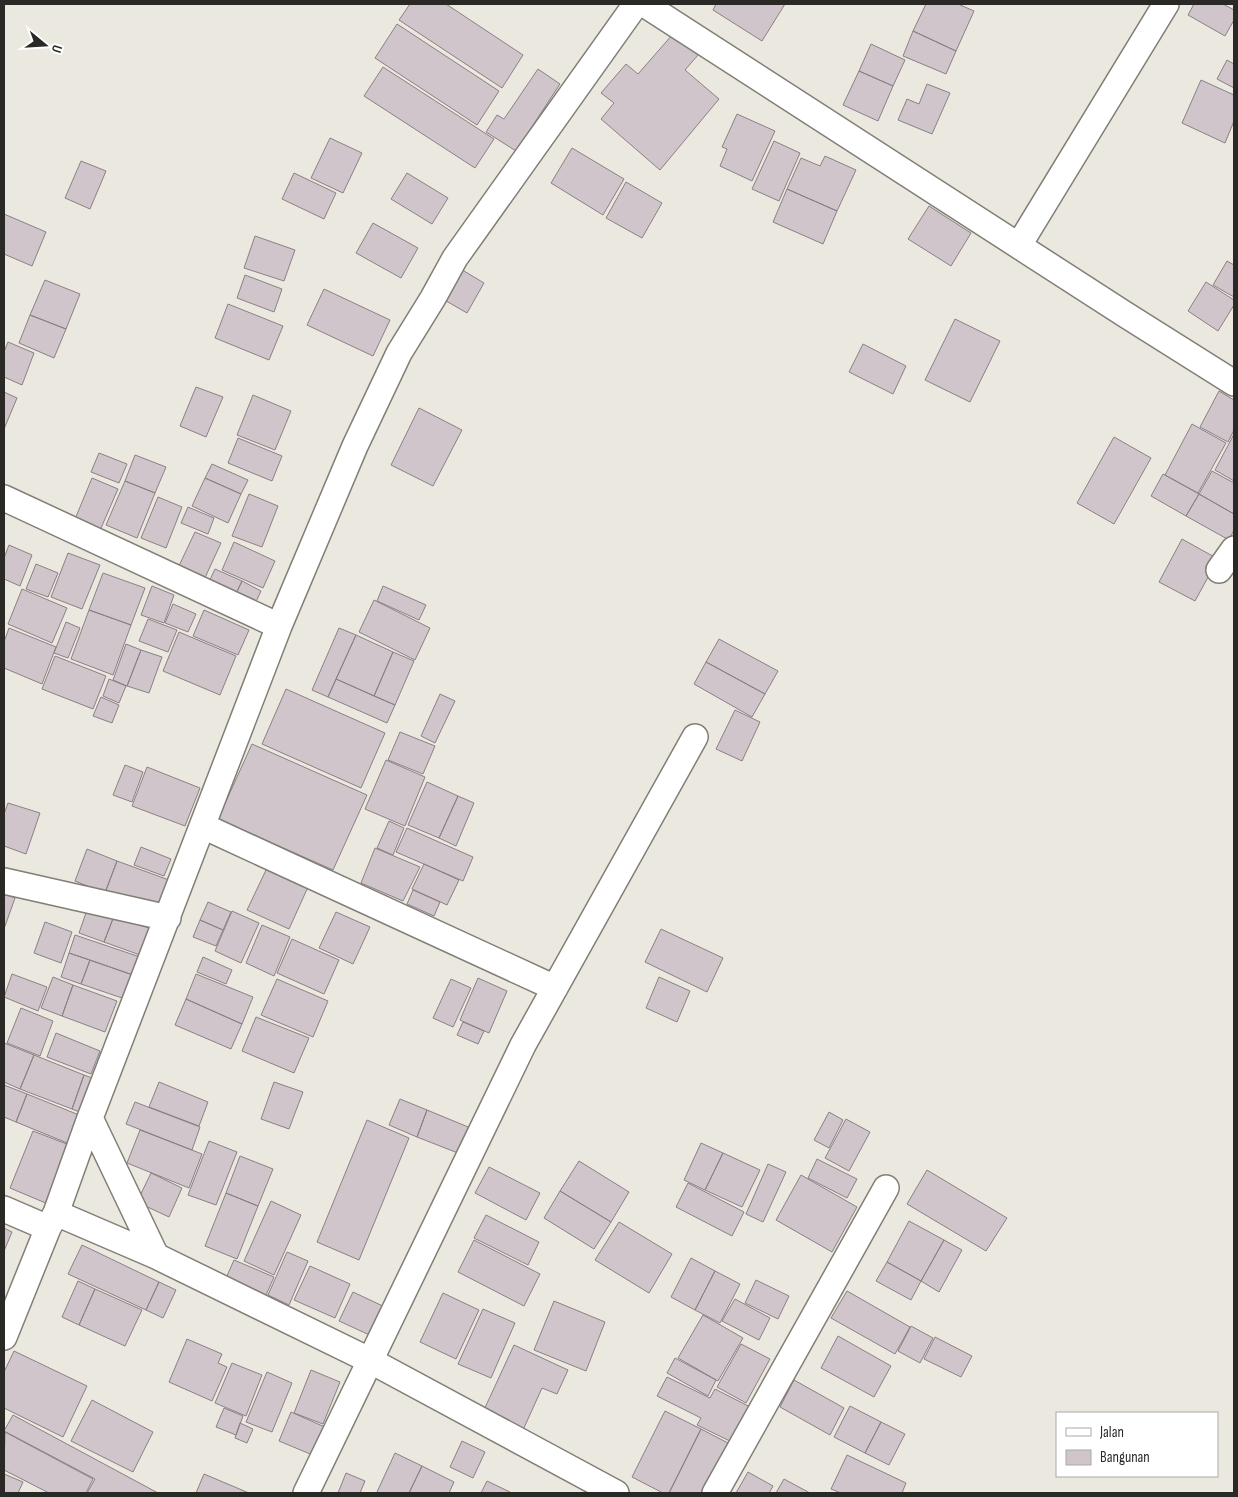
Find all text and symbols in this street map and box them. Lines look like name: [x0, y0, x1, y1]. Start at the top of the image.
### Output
north arrow: [20, 20, 70, 70]
text: U: [48, 43, 66, 55]
legend: [1056, 1412, 1218, 1477]
text: Jalan: [1099, 1423, 1124, 1442]
text: Bangunan: [1100, 1448, 1150, 1467]

